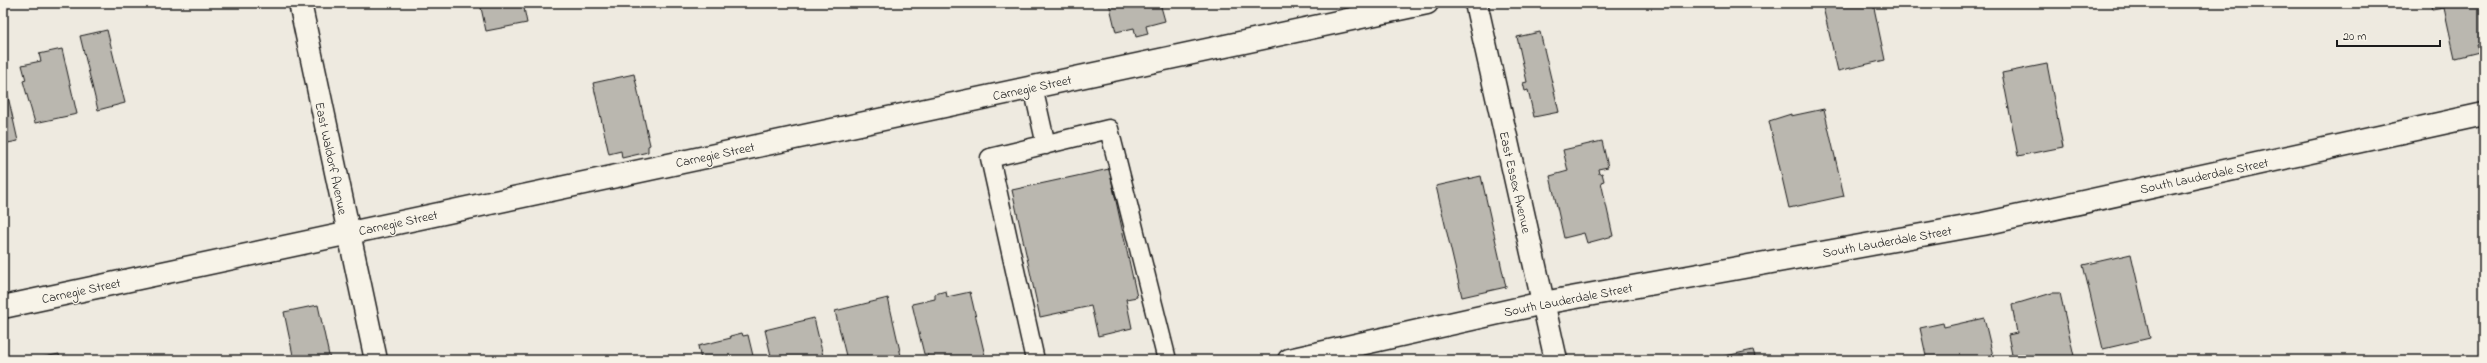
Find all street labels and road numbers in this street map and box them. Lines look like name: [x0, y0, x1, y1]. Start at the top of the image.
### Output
street label: Carnegie Street: [991, 71, 1074, 107]
street label: East Waldorf Avenue: [309, 100, 352, 217]
street label: East Essex Avenue: [1494, 130, 1536, 235]
street label: Carnegie Street: [674, 138, 757, 174]
street label: South Lauderdale Street: [2138, 153, 2271, 199]
street label: Carnegie Street: [357, 206, 440, 242]
street label: South Lauderdale Street: [1821, 222, 1954, 263]
street label: Carnegie Street: [40, 274, 123, 310]
street label: South Lauderdale Street: [1502, 279, 1635, 322]

